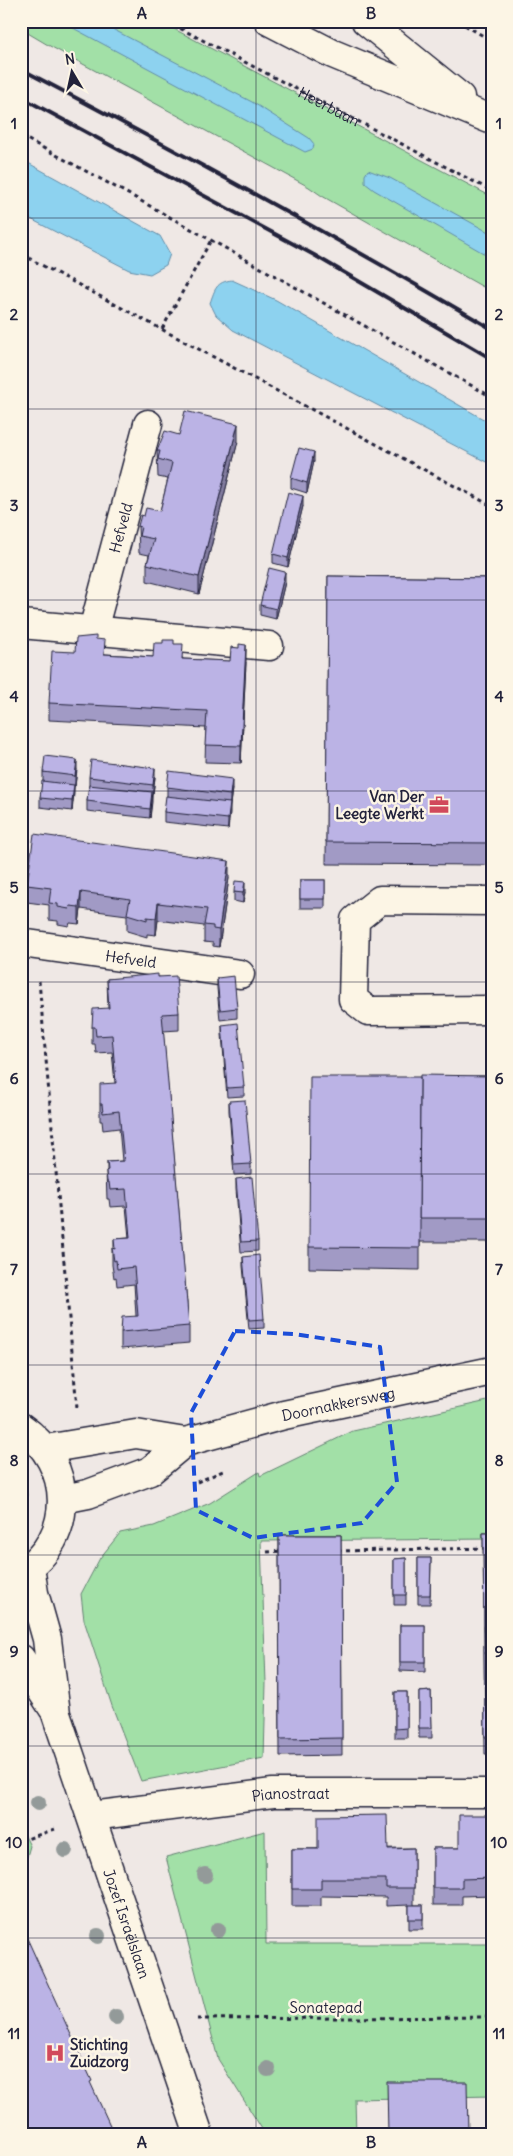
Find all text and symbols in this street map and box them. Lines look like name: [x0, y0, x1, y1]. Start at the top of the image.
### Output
text: A: [137, 3, 147, 23]
text: B: [366, 3, 377, 23]
north arrow: [48, 48, 98, 98]
text: N: [64, 50, 76, 69]
street label: Heerbaan: [295, 82, 364, 130]
text: 1: [11, 113, 17, 133]
text: 1: [496, 113, 502, 133]
text: 2: [10, 304, 19, 324]
text: 2: [495, 304, 504, 324]
text: 3: [9, 495, 19, 515]
text: 3: [494, 495, 504, 515]
street label: Hefveld: [105, 500, 136, 555]
text: 4: [9, 686, 19, 706]
text: 4: [494, 686, 504, 706]
place label: Van Der Leegte Werkt: [335, 787, 425, 824]
office icon: Van Der Leegte Werkt: [428, 794, 450, 816]
text: 5: [9, 877, 19, 897]
text: 5: [494, 877, 504, 897]
street label: Hefveld: [104, 946, 158, 972]
text: 6: [9, 1068, 19, 1088]
text: 6: [494, 1068, 504, 1088]
text: 7: [10, 1259, 18, 1279]
text: 7: [495, 1259, 503, 1279]
street label: Doornakkersweg: [280, 1382, 397, 1425]
text: 8: [9, 1450, 19, 1470]
text: 8: [494, 1450, 504, 1470]
text: 9: [9, 1641, 19, 1661]
text: 9: [494, 1641, 504, 1661]
street label: Pianostraat: [250, 1784, 330, 1805]
text: 10: [6, 1832, 22, 1852]
text: 10: [491, 1832, 507, 1852]
street label: Jozef Israëlslaan: [100, 1866, 155, 1981]
street label: Sonatepad: [290, 1998, 363, 2017]
text: 11: [8, 2023, 20, 2043]
text: 11: [493, 2023, 505, 2043]
place label: Stichting Zuidzorg: [70, 2035, 129, 2072]
hospital icon: Stichting Zuidzorg: [44, 2042, 66, 2064]
text: A: [137, 2132, 147, 2152]
text: B: [366, 2132, 377, 2152]

